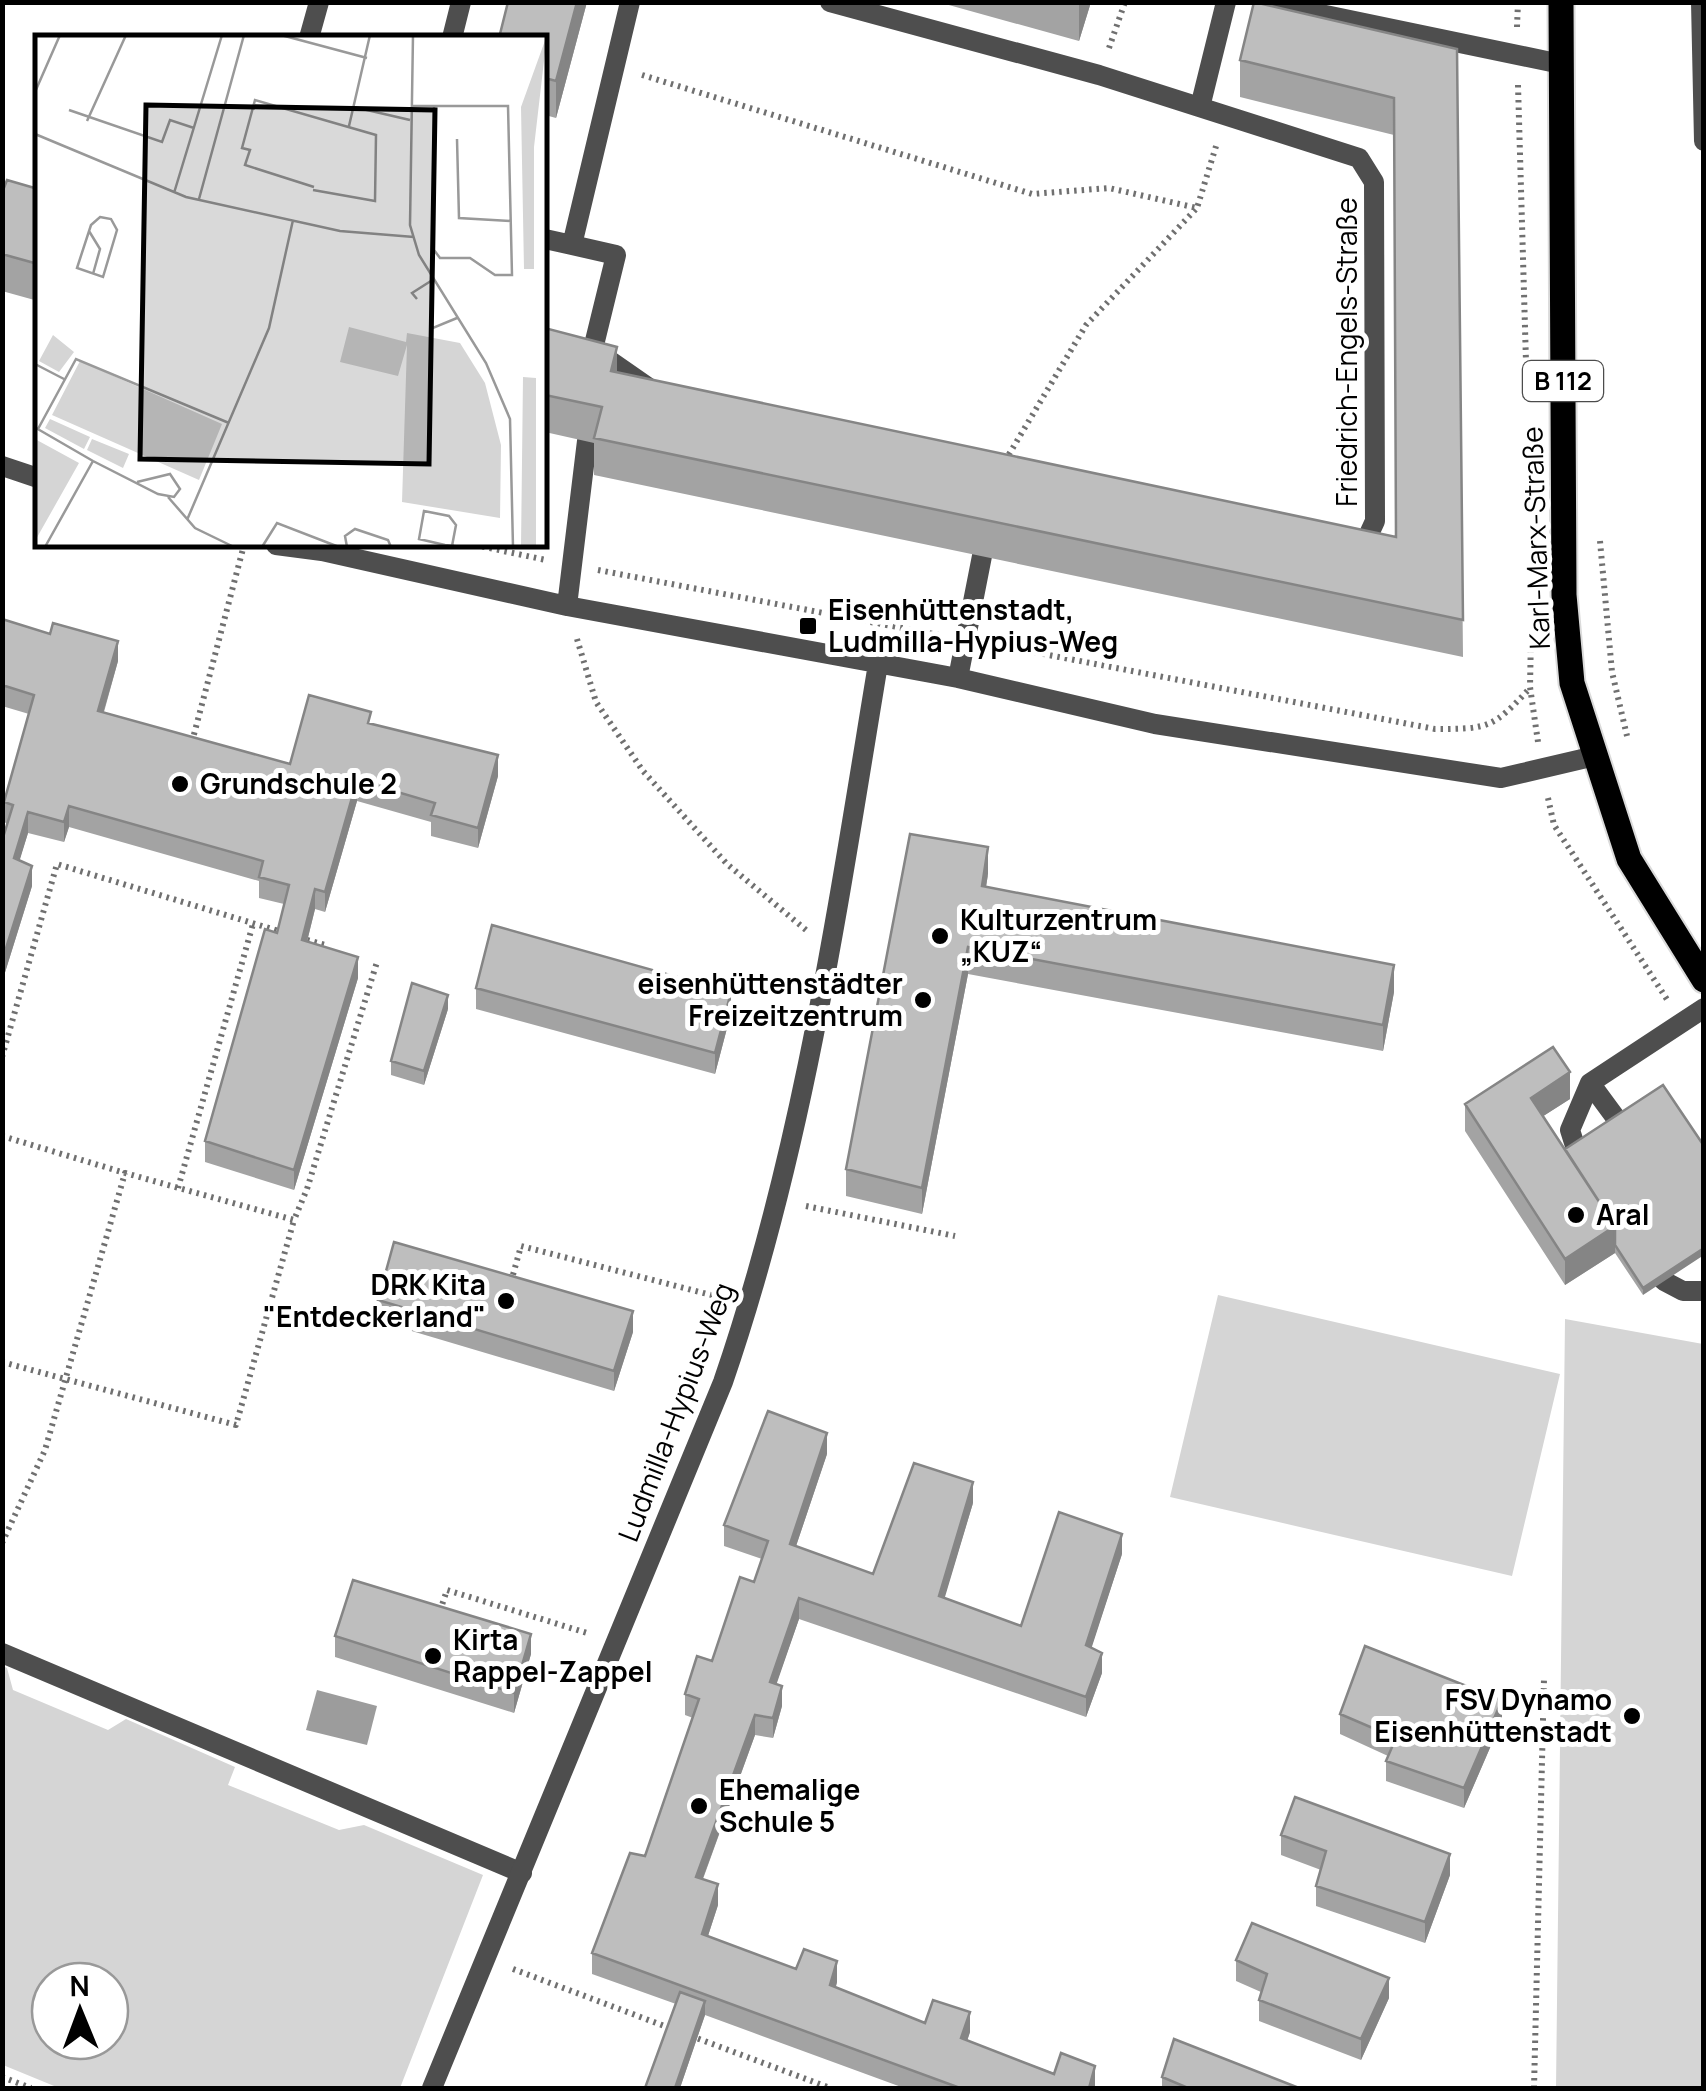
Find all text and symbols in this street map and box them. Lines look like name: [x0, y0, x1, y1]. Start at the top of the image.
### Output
inset map: [35, 35, 548, 548]
street label: Friedrich-Engels-Straße: [1327, 197, 1365, 507]
road number: B 112: [1523, 361, 1603, 401]
street label: Karl-Marx-Straße: [1512, 426, 1558, 650]
place label: Eisenhüttenstadt, Ludmilla-Hypius-Weg: [828, 590, 1118, 660]
marker: Eisenhüttenstadt, Ludmilla-Hypius-Weg: [797, 615, 819, 637]
place label: Grundschule 2: [200, 764, 397, 802]
marker: Grundschule 2: [169, 773, 191, 795]
place label: Kulturzentrum „KUZ“: [960, 900, 1157, 970]
marker: Kulturzentrum „KUZ“: [929, 925, 951, 947]
place label: eisenhüttenstädter Freizeitzentrum: [638, 964, 903, 1034]
marker: eisenhüttenstädter Freizeitzentrum: [912, 989, 934, 1011]
place label: Aral: [1596, 1195, 1650, 1233]
marker: Aral: [1565, 1204, 1587, 1226]
place label: DRK Kita "Entdeckerland": [263, 1265, 486, 1335]
street label: Ludmilla-Hypius-Weg: [608, 1277, 742, 1547]
marker: DRK Kita "Entdeckerland": [495, 1290, 517, 1312]
place label: Kirta Rappel-Zappel: [453, 1620, 653, 1690]
marker: Kirta Rappel-Zappel: [422, 1645, 444, 1667]
place label: FSV Dynamo Eisenhüttenstadt: [1374, 1680, 1612, 1750]
marker: FSV Dynamo Eisenhüttenstadt: [1621, 1705, 1643, 1727]
place label: Ehemalige Schule 5: [719, 1770, 860, 1840]
marker: Ehemalige Schule 5: [688, 1795, 710, 1817]
north arrow: [30, 1961, 130, 2061]
text: N: [69, 1966, 90, 2004]

